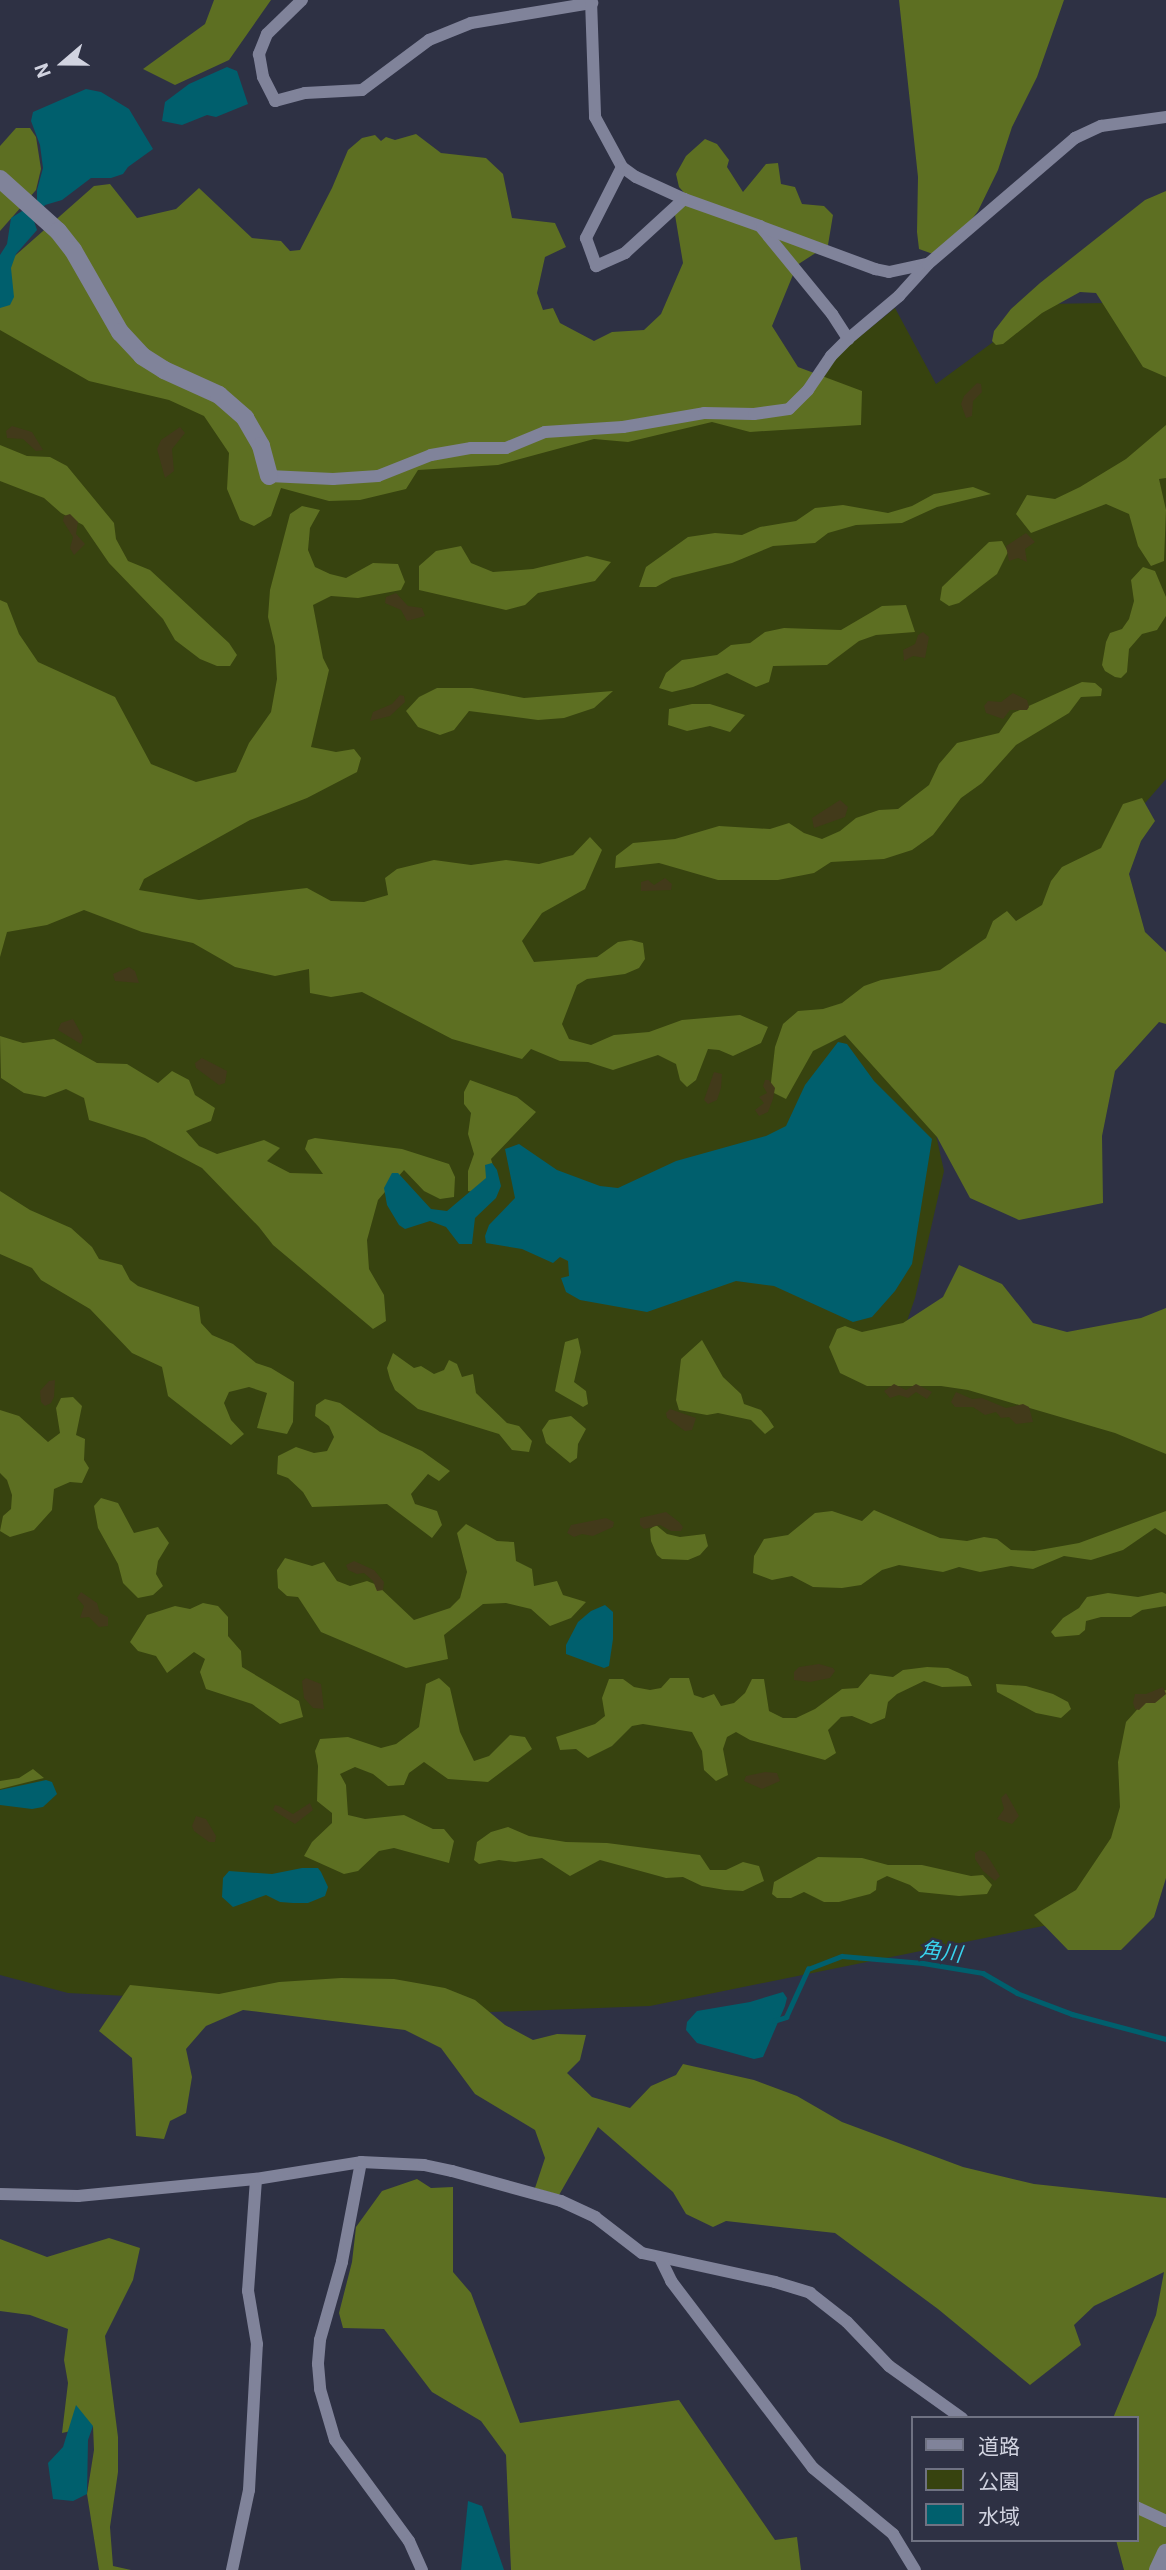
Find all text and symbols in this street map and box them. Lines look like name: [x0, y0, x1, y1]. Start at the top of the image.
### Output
north arrow: [28, 28, 98, 98]
text: N: [30, 60, 56, 81]
water label: 角川: [919, 1937, 963, 1967]
legend: [911, 2416, 1138, 2542]
text: 道路: [978, 2435, 1020, 2459]
text: 公園: [978, 2470, 1020, 2494]
text: 水域: [978, 2505, 1020, 2529]

